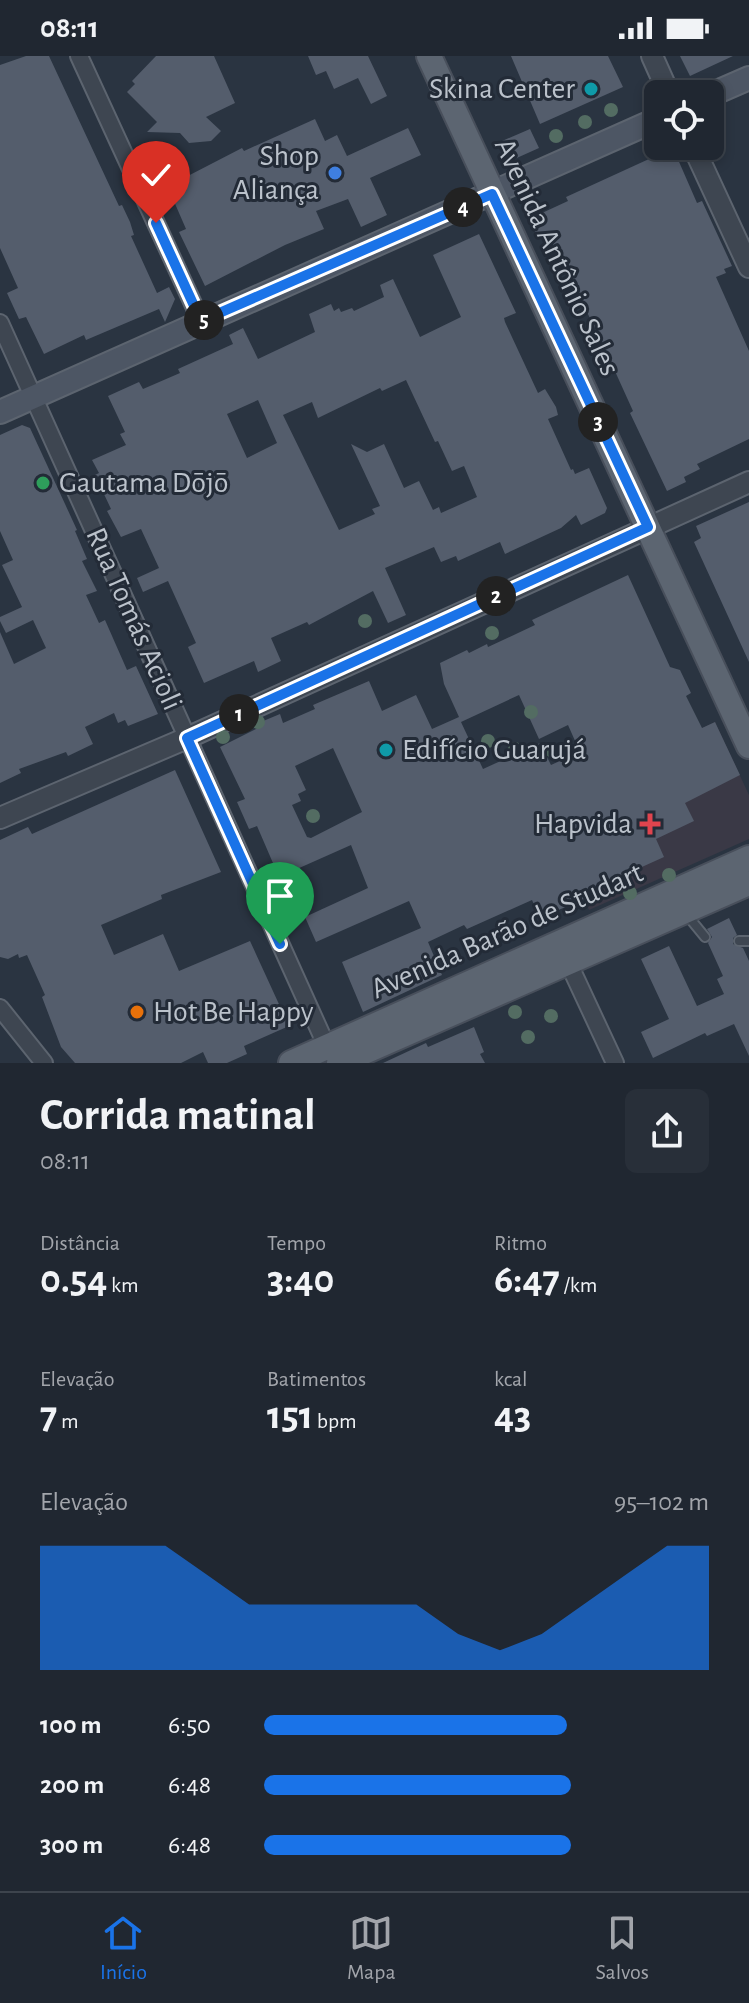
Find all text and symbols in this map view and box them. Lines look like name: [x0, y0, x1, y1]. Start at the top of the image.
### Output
text: 08:11: [40, 13, 99, 43]
place label: Skina Center: [429, 74, 575, 104]
marker: Skina Center: [582, 80, 600, 98]
map controls: [644, 80, 724, 160]
button: locate: [644, 80, 724, 160]
street label: Avenida Antônio Sales: [489, 134, 625, 380]
pin: [122, 141, 190, 223]
place label: Shop Aliança: [233, 141, 319, 205]
icon: check: [134, 153, 178, 197]
marker: Shop Aliança: [326, 164, 344, 182]
pin: 4: [443, 187, 483, 227]
text: 4: [457, 196, 469, 218]
pin: 5: [184, 300, 224, 340]
text: 5: [199, 309, 209, 331]
pin: 3: [578, 402, 618, 442]
text: 3: [593, 411, 603, 433]
place label: Gautama Dōjō: [59, 468, 229, 498]
marker: Gautama Dōjō: [34, 474, 52, 492]
street label: Rua Tomás Acioli: [80, 523, 188, 715]
pin: 2: [476, 576, 516, 616]
text: 2: [491, 585, 501, 607]
pin: 1: [219, 694, 259, 734]
text: 1: [235, 703, 243, 725]
place label: Edifício Guarujá: [402, 735, 586, 765]
marker: Edifício Guarujá: [377, 741, 395, 759]
place label: Hapvida: [534, 809, 632, 839]
marker: Hapvida: [639, 813, 661, 835]
street label: Avenida Barão de Studart: [367, 857, 648, 1005]
pin: [246, 862, 314, 944]
icon: arrive: [258, 874, 302, 918]
place label: Hot Be Happy: [153, 997, 314, 1027]
marker: Hot Be Happy: [128, 1003, 146, 1021]
button: share: [625, 1089, 709, 1173]
text: Corrida matinal: [40, 1094, 316, 1138]
text: 08:11: [40, 1148, 90, 1174]
text: Distância: [40, 1232, 120, 1254]
text: Tempo: [267, 1232, 326, 1254]
text: Ritmo: [494, 1232, 547, 1254]
text: 0.54: [40, 1260, 107, 1300]
text: 3:40: [267, 1260, 334, 1300]
text: 6:47: [494, 1260, 560, 1300]
text: km: [107, 1274, 139, 1296]
text: /km: [560, 1274, 597, 1296]
text: Elevação: [40, 1368, 114, 1390]
text: Batimentos: [267, 1368, 366, 1390]
text: kcal: [494, 1368, 528, 1390]
text: 7: [40, 1396, 57, 1436]
text: 151: [267, 1396, 313, 1436]
text: 43: [494, 1396, 531, 1436]
text: m: [57, 1410, 79, 1432]
text: bpm: [313, 1410, 357, 1432]
text: Elevação: [40, 1489, 128, 1515]
text: 95–102 m: [614, 1489, 709, 1515]
text: 100 m: [40, 1712, 101, 1738]
text: 6:50: [168, 1712, 211, 1738]
text: 200 m: [40, 1772, 104, 1798]
text: 6:48: [168, 1772, 211, 1798]
text: 300 m: [40, 1832, 103, 1858]
text: 6:48: [168, 1832, 211, 1858]
tab: Início: [100, 1911, 147, 1985]
tab: Mapa: [347, 1911, 396, 1985]
tab: Salvos: [596, 1911, 649, 1985]

